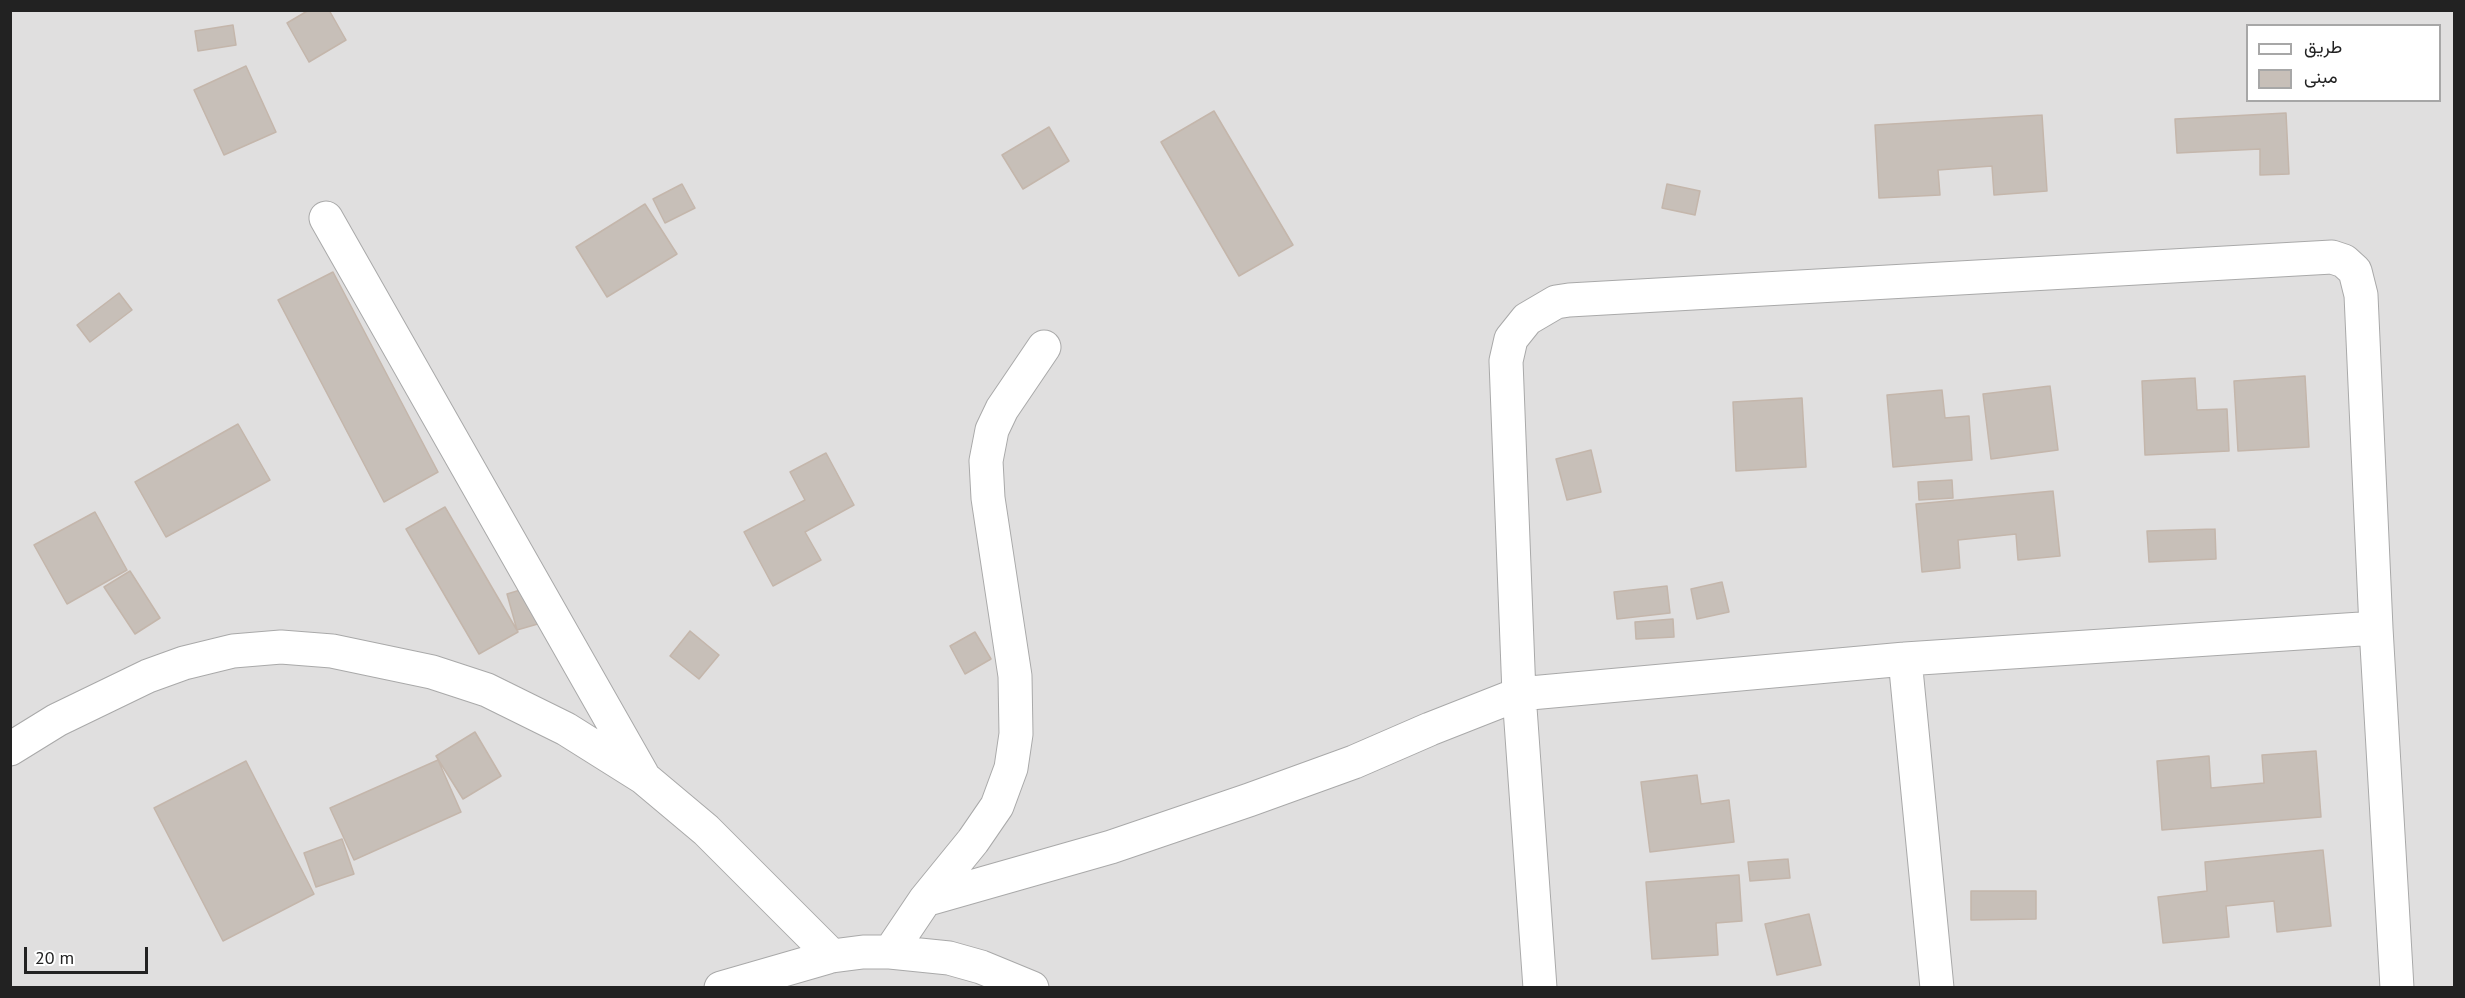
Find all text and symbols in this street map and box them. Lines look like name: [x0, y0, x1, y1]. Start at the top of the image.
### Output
legend: [2246, 24, 2441, 102]
text: طريق: [2304, 35, 2342, 58]
text: مبنى: [2304, 65, 2338, 88]
scale bar: [27, 935, 152, 973]
text: 20 m: [35, 946, 74, 969]

